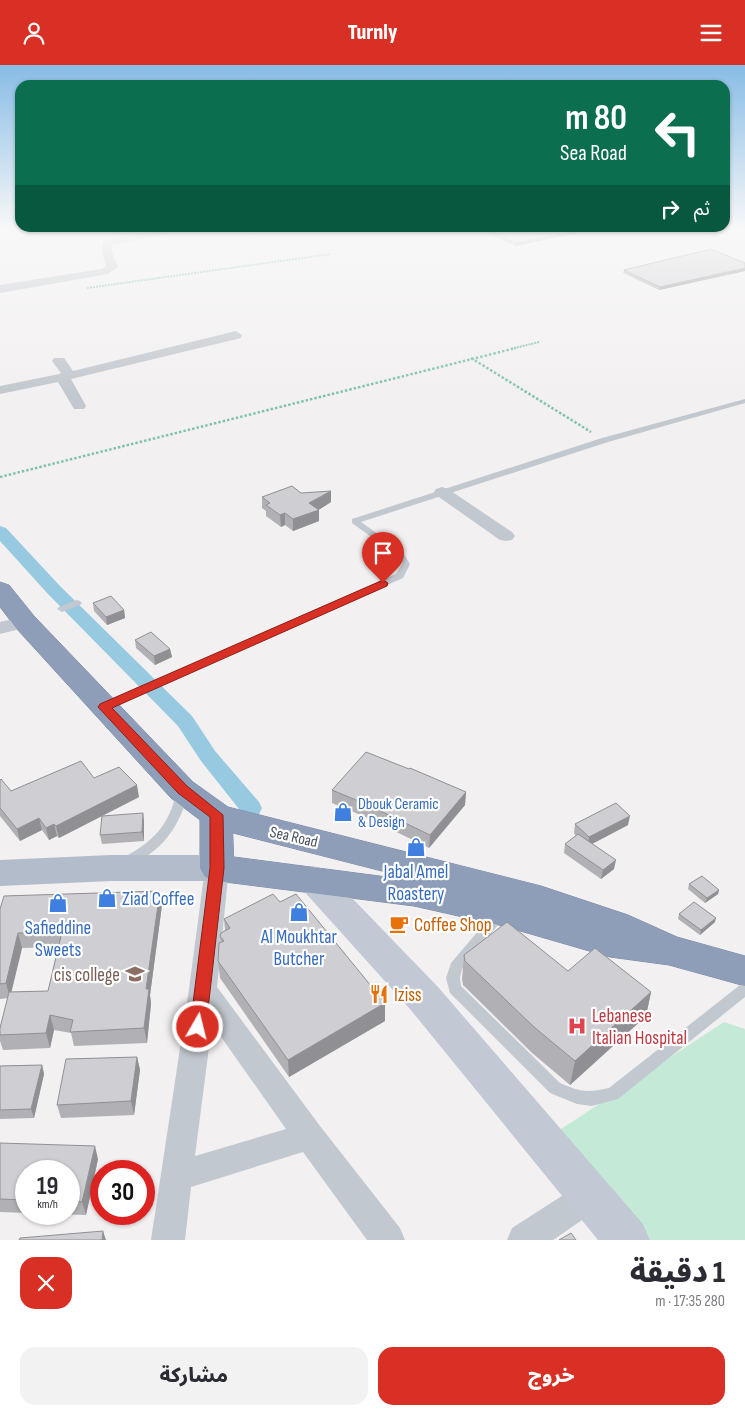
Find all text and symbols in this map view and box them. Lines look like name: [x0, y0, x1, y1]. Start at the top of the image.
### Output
icon: person: [20, 19, 48, 47]
text: Turnly: [348, 19, 397, 46]
icon: menu: [697, 19, 725, 47]
text: 80 m: [565, 97, 627, 140]
icon: left: [645, 100, 710, 165]
text: Sea Road: [560, 140, 627, 167]
icon: right: [656, 195, 684, 223]
text: ثم: [694, 198, 710, 221]
pin: [362, 532, 404, 583]
icon: arrive: [369, 539, 397, 567]
place label: Dbouk Ceramic & Design: [358, 795, 439, 832]
shop icon: Dbouk Ceramic & Design: [332, 801, 354, 823]
street label: Sea Road: [268, 823, 319, 852]
shop icon: Jabal Amel Roastery: [405, 836, 427, 858]
place label: Jabal Amel Roastery: [383, 861, 448, 906]
shop icon: Ziad Coffee: [96, 887, 118, 909]
place label: Ziad Coffee: [122, 888, 194, 911]
shop icon: Safieddine Sweets: [47, 892, 69, 914]
shop icon: Al Moukhtar Butcher: [288, 901, 310, 923]
cafe icon: Coffee Shop: [388, 913, 410, 935]
place label: Coffee Shop: [414, 914, 492, 937]
place label: Safieddine Sweets: [25, 917, 91, 962]
place label: Al Moukhtar Butcher: [260, 926, 338, 971]
school or university icon: cis college: [124, 963, 146, 985]
place label: cis college: [54, 964, 120, 987]
restaurant icon: Iziss: [368, 983, 390, 1005]
place label: Iziss: [394, 984, 422, 1007]
position arrow: [171, 1000, 223, 1052]
place label: Lebanese Italian Hospital: [592, 1005, 687, 1050]
hospital icon: Lebanese Italian Hospital: [566, 1015, 588, 1037]
speed limit sign: 30: [90, 1160, 155, 1225]
text: 19: [37, 1171, 58, 1202]
text: km/h: [37, 1197, 58, 1212]
text: 1 دقيقة: [630, 1255, 725, 1291]
button: close: [20, 1257, 72, 1309]
text: 280 m · 17:35: [655, 1292, 725, 1311]
button: مشاركة: [20, 1347, 368, 1405]
button: خروج: [378, 1347, 725, 1405]

